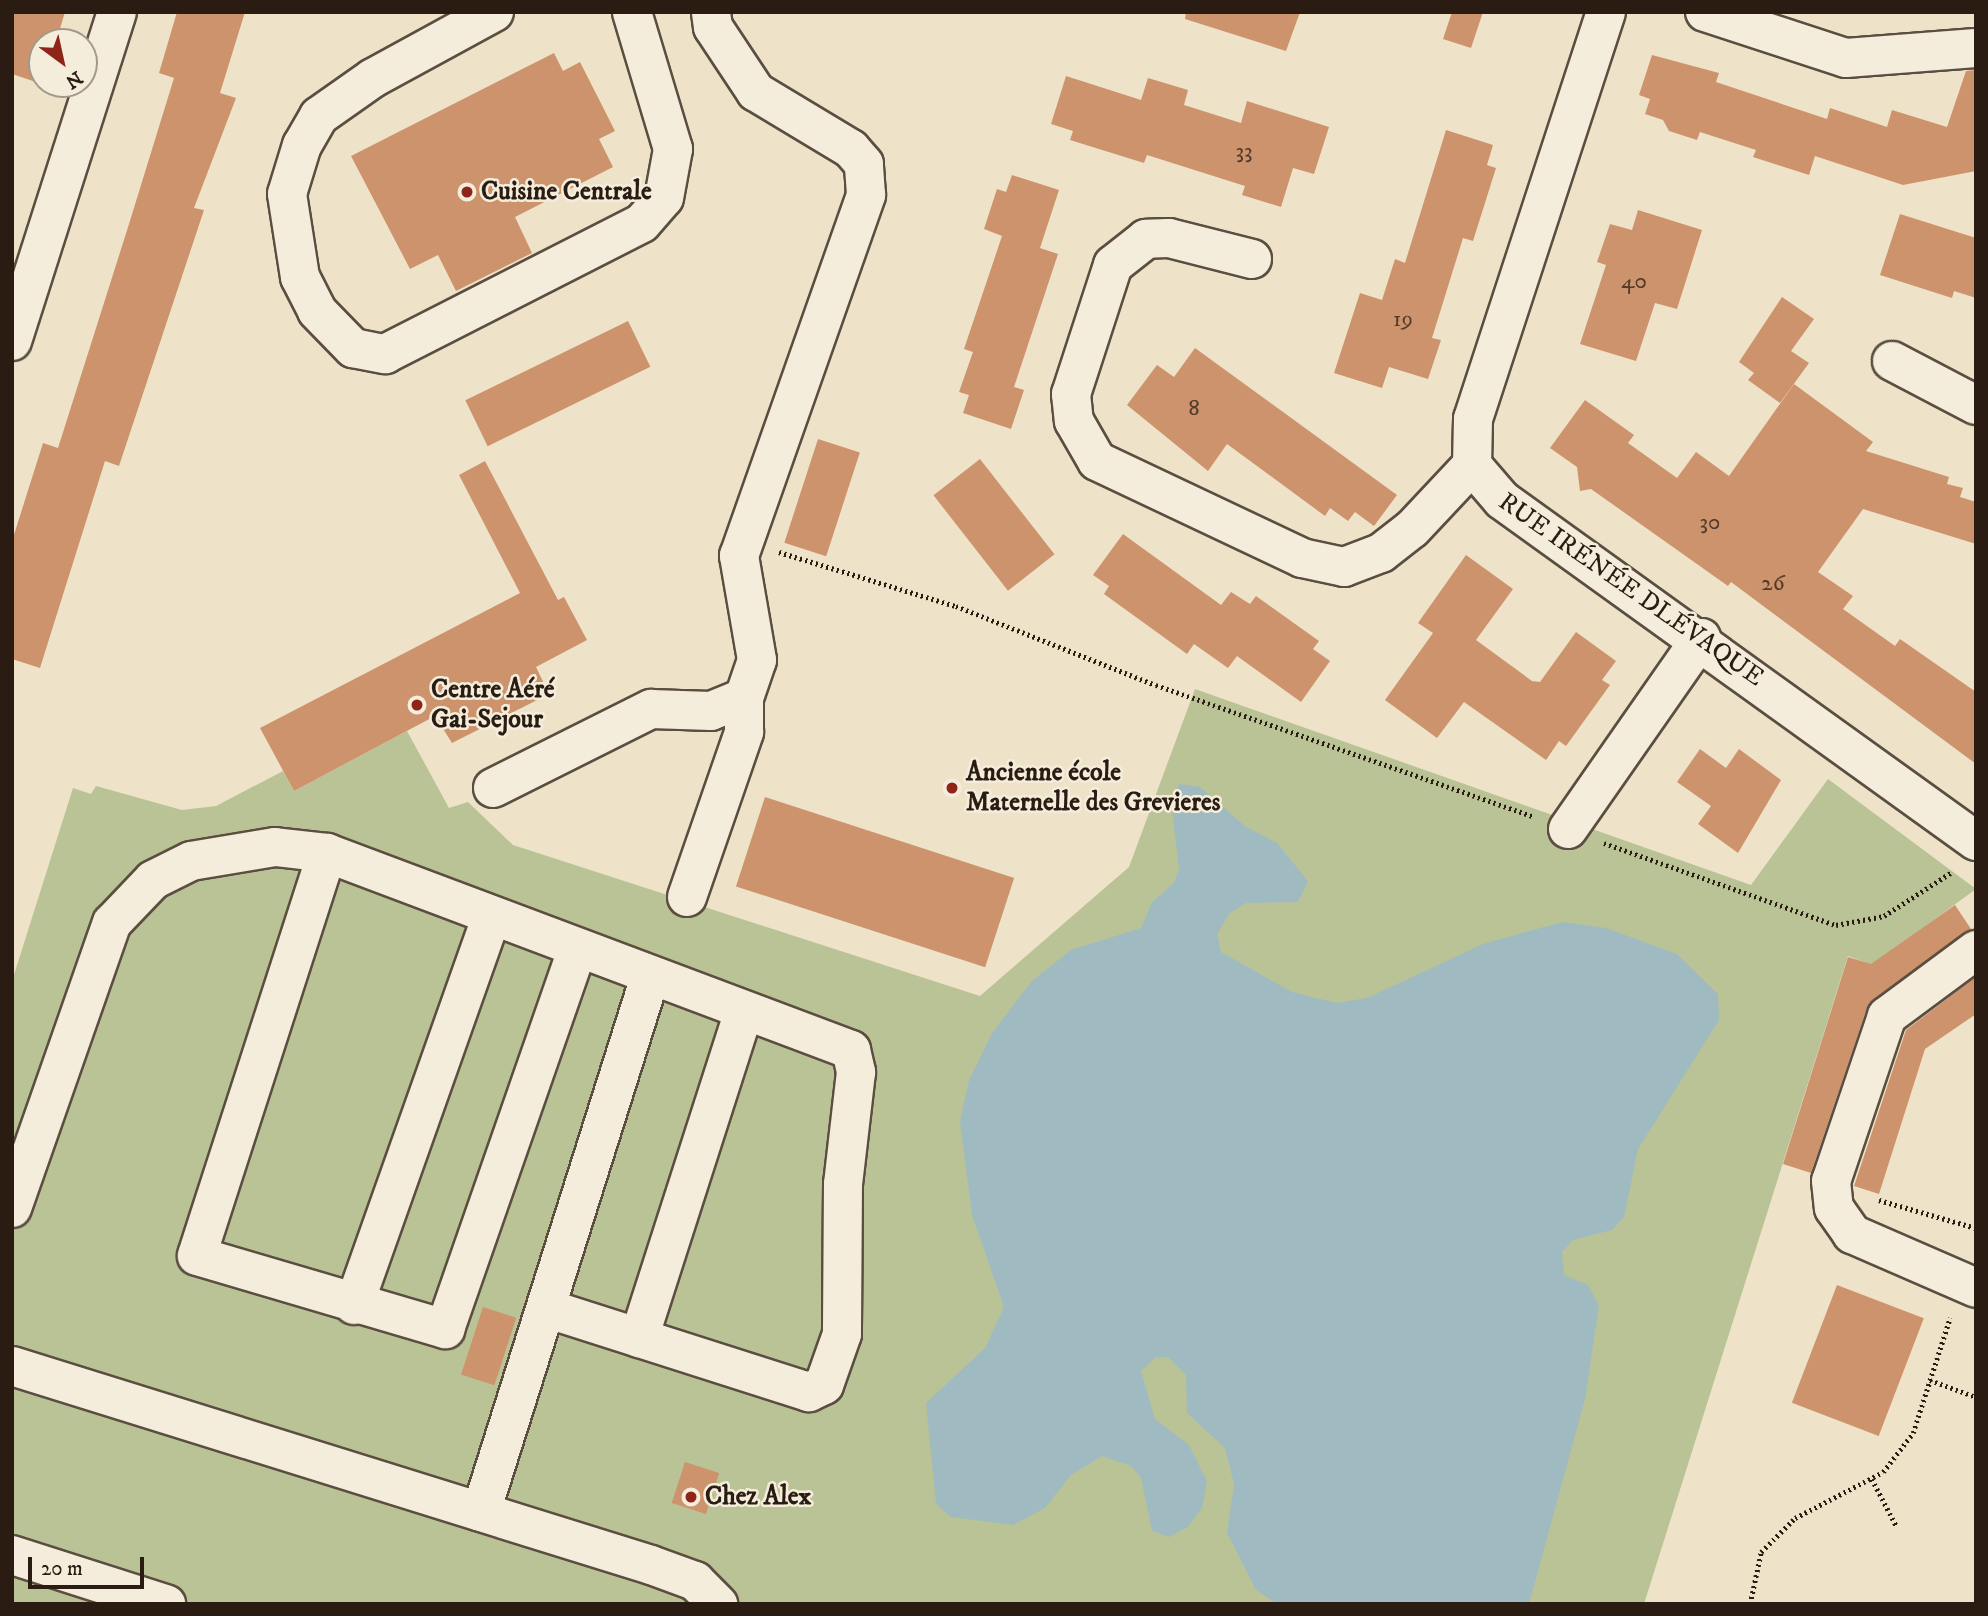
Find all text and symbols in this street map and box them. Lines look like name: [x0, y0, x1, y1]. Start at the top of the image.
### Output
north arrow: [28, 28, 98, 98]
text: N: [61, 65, 86, 93]
house number: 33: [1235, 138, 1253, 166]
place label: Cuisine Centrale: [481, 176, 652, 208]
marker: Cuisine Centrale: [459, 184, 475, 200]
house number: 40: [1621, 268, 1647, 296]
house number: 19: [1393, 306, 1413, 334]
house number: 8: [1188, 395, 1200, 423]
street label: RUE IRÉNÉE DLÉVAQUE: [1492, 486, 1770, 694]
house number: 30: [1700, 509, 1720, 537]
house number: 26: [1761, 570, 1785, 598]
place label: Centre Aéré Gai-Sejour: [431, 674, 555, 736]
marker: Centre Aéré Gai-Sejour: [409, 697, 425, 713]
place label: Ancienne école Maternelle des Grevieres: [966, 757, 1220, 818]
marker: Ancienne école Maternelle des Grevieres: [944, 780, 960, 796]
place label: Chez Alex: [705, 1481, 811, 1513]
marker: Chez Alex: [683, 1489, 699, 1505]
scale bar: [32, 1542, 147, 1586]
text: 20 m: [41, 1556, 83, 1582]

